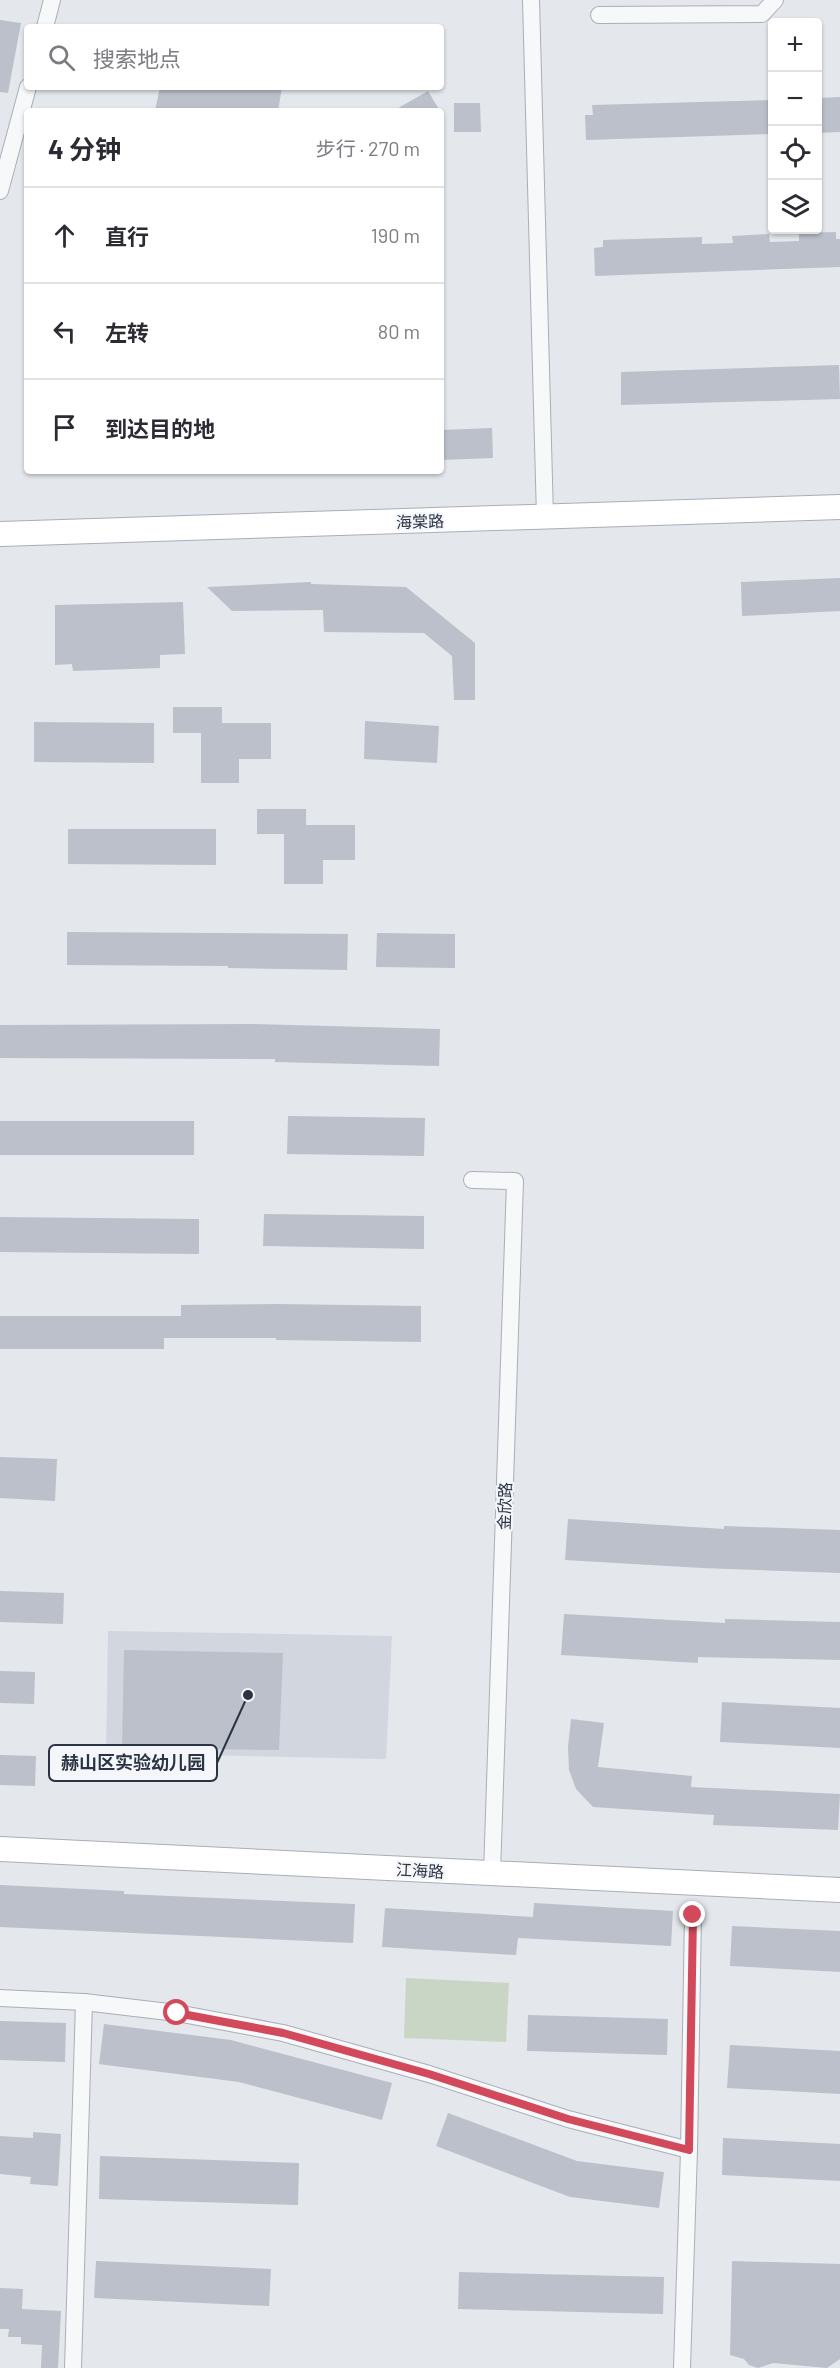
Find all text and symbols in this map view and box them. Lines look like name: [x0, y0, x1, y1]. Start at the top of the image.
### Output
map controls: [768, 18, 822, 234]
button: +: [768, 18, 822, 72]
search box: [24, 24, 444, 90]
icon: search: [45, 41, 78, 74]
text: 搜索地点: [93, 45, 181, 71]
button: −: [768, 72, 822, 126]
button: locate: [768, 126, 822, 180]
text: 4 分钟: [48, 133, 121, 164]
text: 步行 · 270 m: [316, 136, 420, 160]
button: layers: [768, 180, 822, 234]
icon: ahead: [48, 219, 81, 252]
text: 直行: [105, 223, 149, 249]
text: 190 m: [371, 223, 420, 247]
icon: left: [48, 315, 81, 348]
text: 左转: [105, 319, 149, 345]
text: 80 m: [378, 319, 420, 343]
icon: arrive: [48, 411, 81, 444]
text: 到达目的地: [105, 415, 215, 441]
street label: 海棠路: [396, 511, 444, 531]
street label: 金欣路: [494, 1482, 514, 1530]
callout: 赫山区实验幼儿园: [49, 1745, 217, 1781]
text: 赫山区实验幼儿园: [61, 1751, 205, 1773]
street label: 江海路: [396, 1859, 444, 1881]
route end: [679, 1901, 705, 1927]
route start: [163, 1999, 189, 2025]

